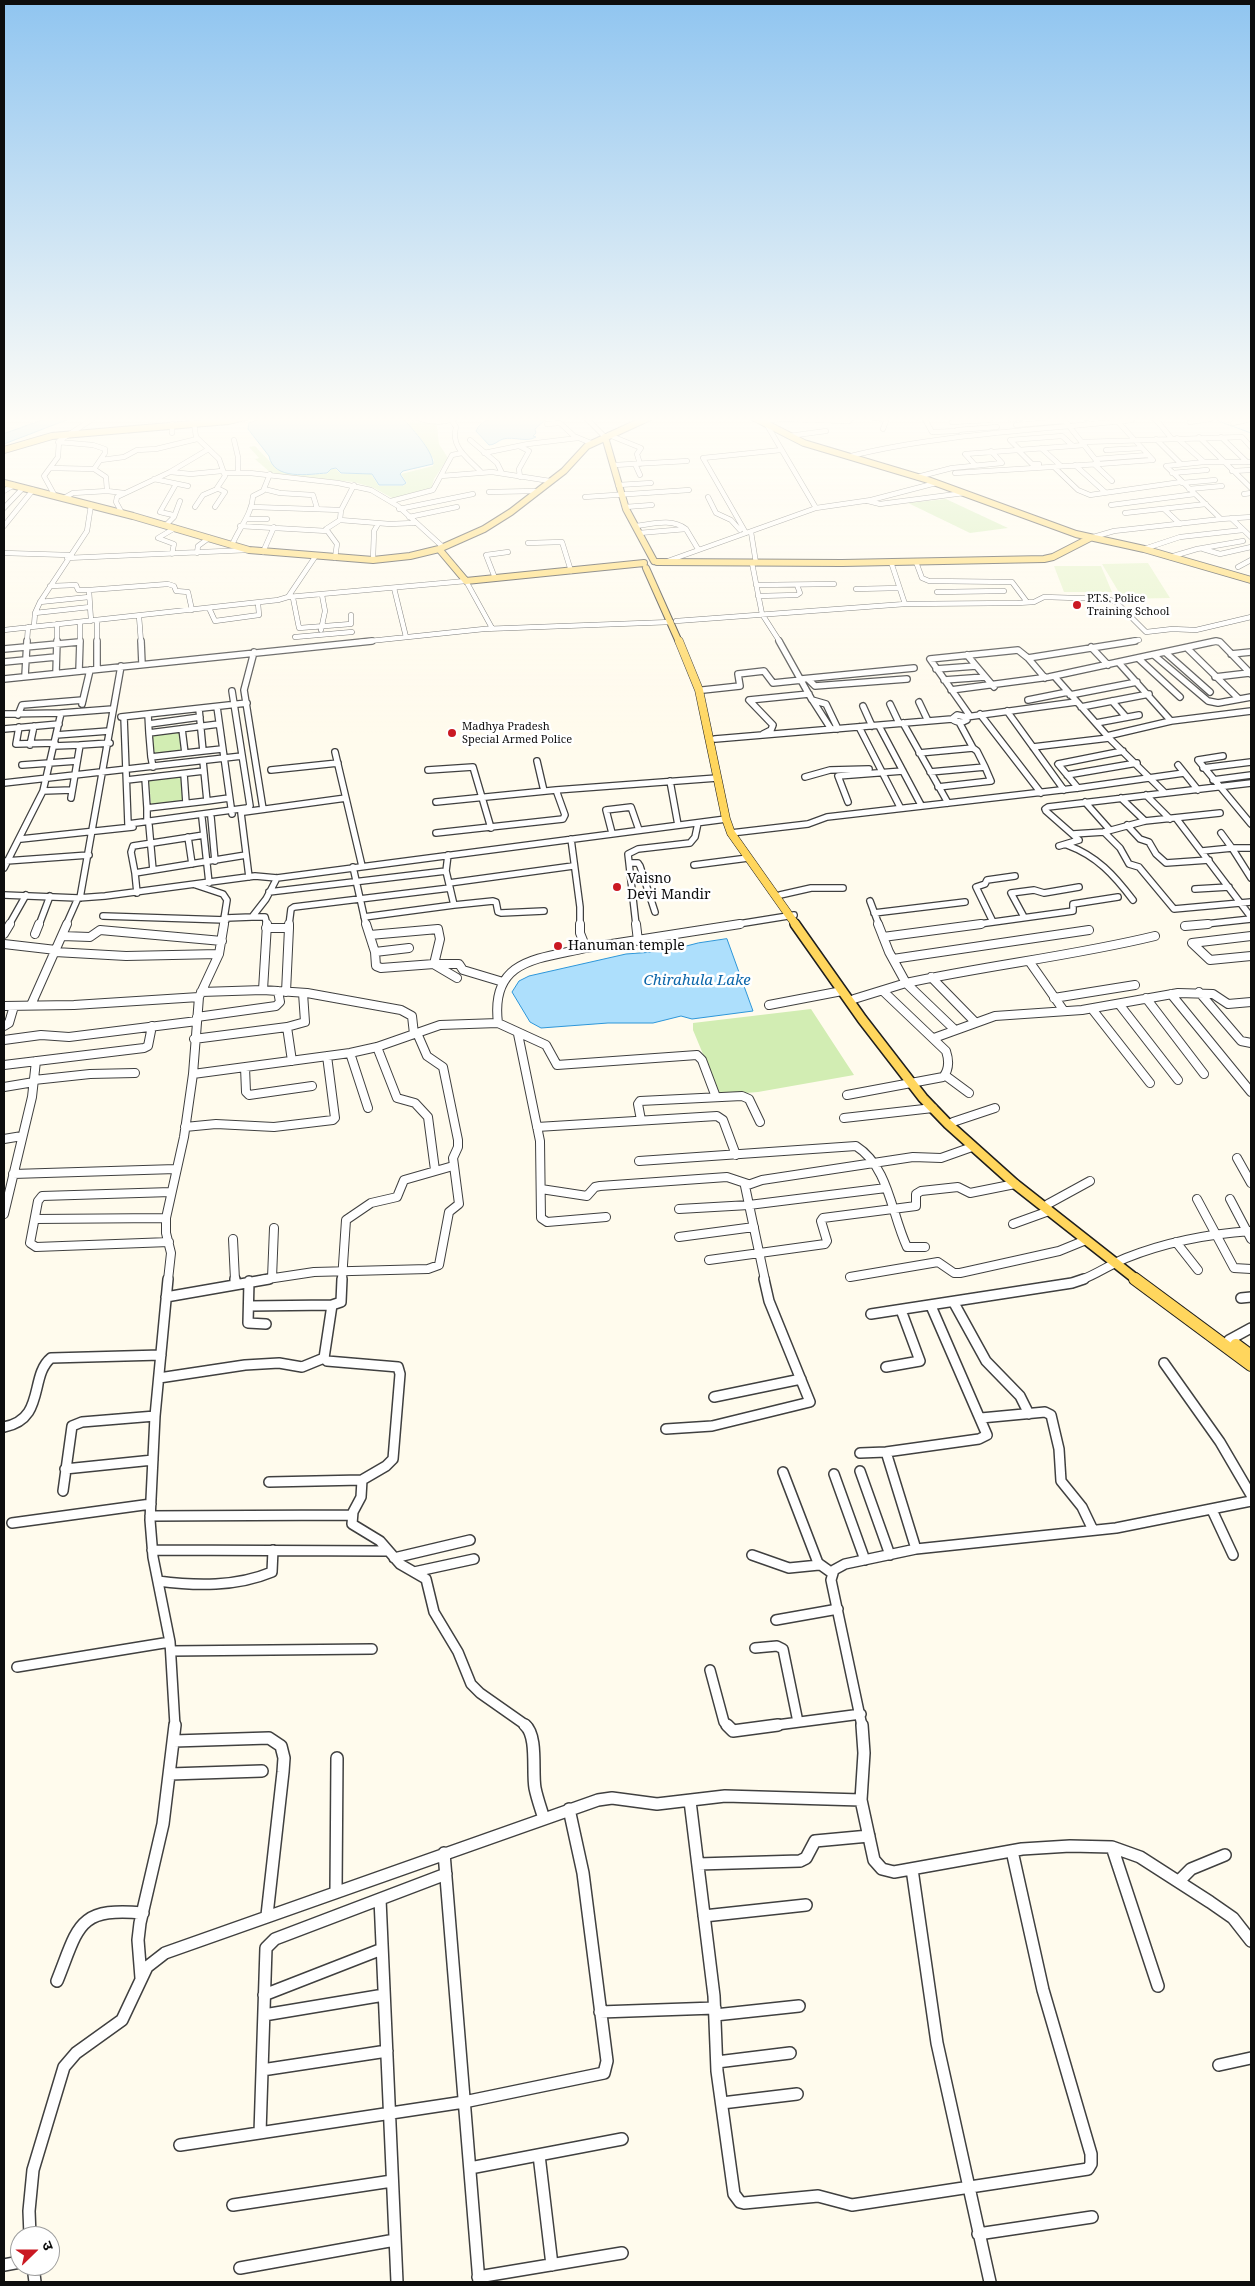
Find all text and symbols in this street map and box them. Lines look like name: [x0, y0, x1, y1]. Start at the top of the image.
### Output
place label: P.T.S. Police Training School: [1087, 592, 1169, 618]
marker: P.T.S. Police Training School: [1071, 599, 1083, 611]
place label: Madhya Pradesh Special Armed Police: [462, 720, 572, 746]
marker: Madhya Pradesh Special Armed Police: [446, 727, 458, 739]
place label: Vaisno Devi Mandir: [627, 871, 711, 904]
marker: Vaisno Devi Mandir: [611, 881, 623, 893]
place label: Hanuman temple: [568, 938, 685, 954]
marker: Hanuman temple: [552, 940, 564, 952]
water label: Chirahula Lake: [643, 972, 751, 990]
north arrow: [10, 2226, 60, 2276]
text: उ: [38, 2238, 59, 2253]

